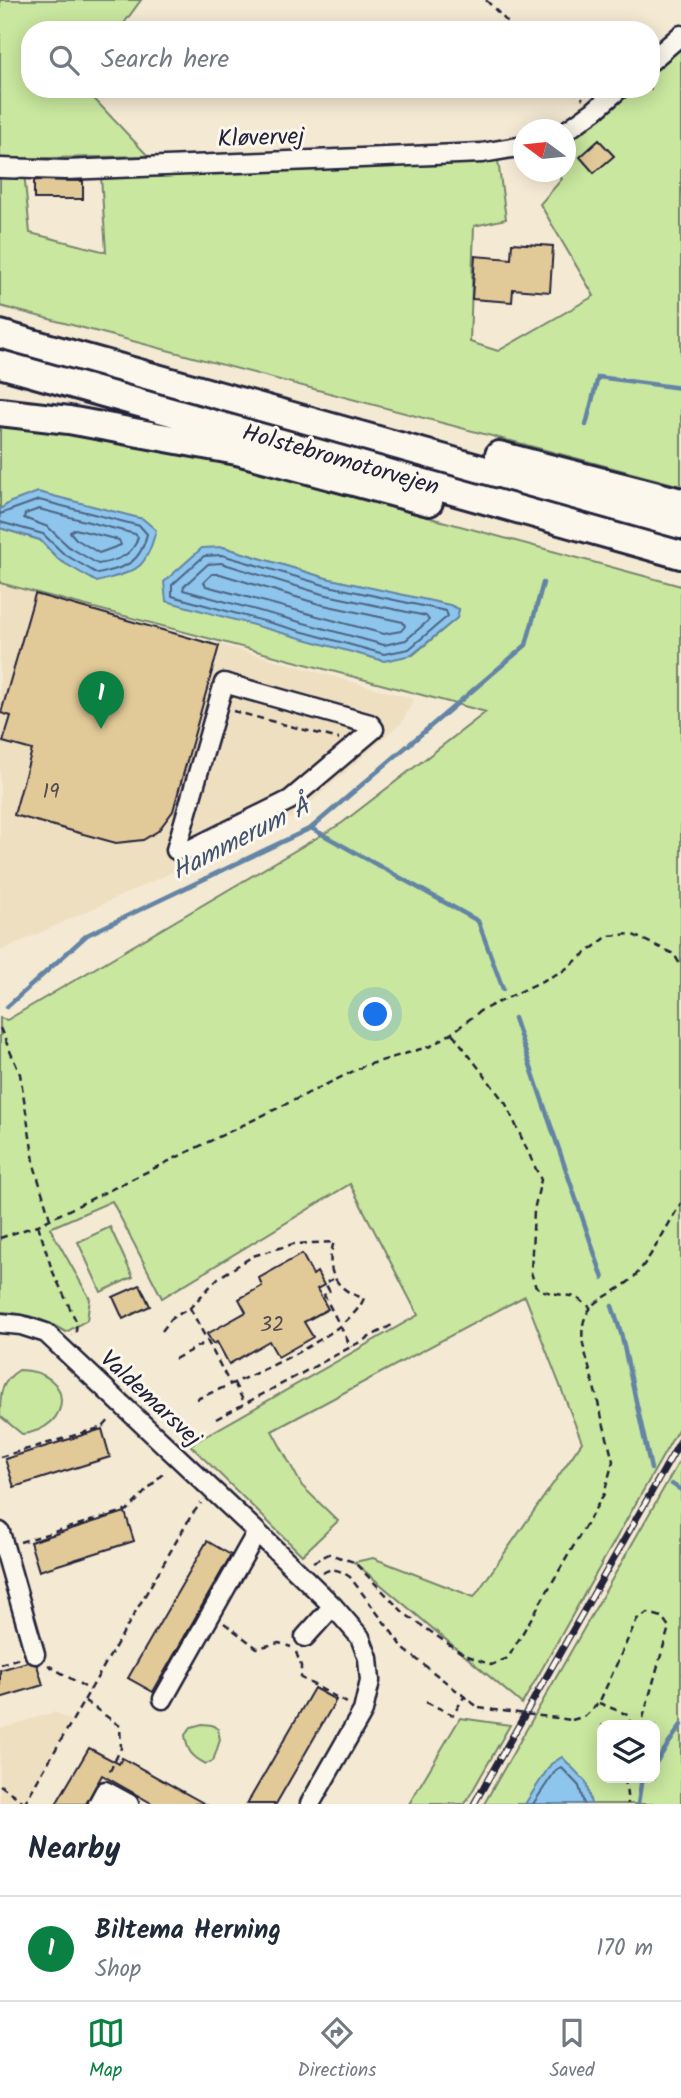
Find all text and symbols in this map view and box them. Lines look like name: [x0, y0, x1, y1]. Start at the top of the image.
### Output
search box: [21, 21, 660, 98]
text: Search here: [101, 39, 229, 81]
icon: search: [45, 41, 83, 79]
street label: Kløvervej: [217, 117, 306, 160]
north arrow: [513, 119, 576, 182]
street label: Holstebromotorvejen: [238, 414, 444, 507]
pin: 1: [78, 671, 124, 729]
house number: 19: [43, 776, 59, 809]
water label: Hammerum Å: [164, 785, 320, 893]
your location: [358, 997, 392, 1031]
house number: 32: [260, 1309, 284, 1342]
street label: Valdemarsvej: [90, 1341, 211, 1458]
map controls: [597, 1720, 660, 1783]
button: layers: [597, 1720, 660, 1783]
text: Nearby: [28, 1826, 120, 1874]
text: Biltema Herning: [95, 1910, 281, 1952]
text: 1: [48, 1931, 54, 1967]
text: 170 m: [596, 1931, 653, 1967]
text: Shop: [95, 1952, 141, 1988]
tab: Map: [87, 2014, 125, 2086]
tab: Directions: [298, 2014, 376, 2086]
tab: Saved: [549, 2014, 594, 2086]

